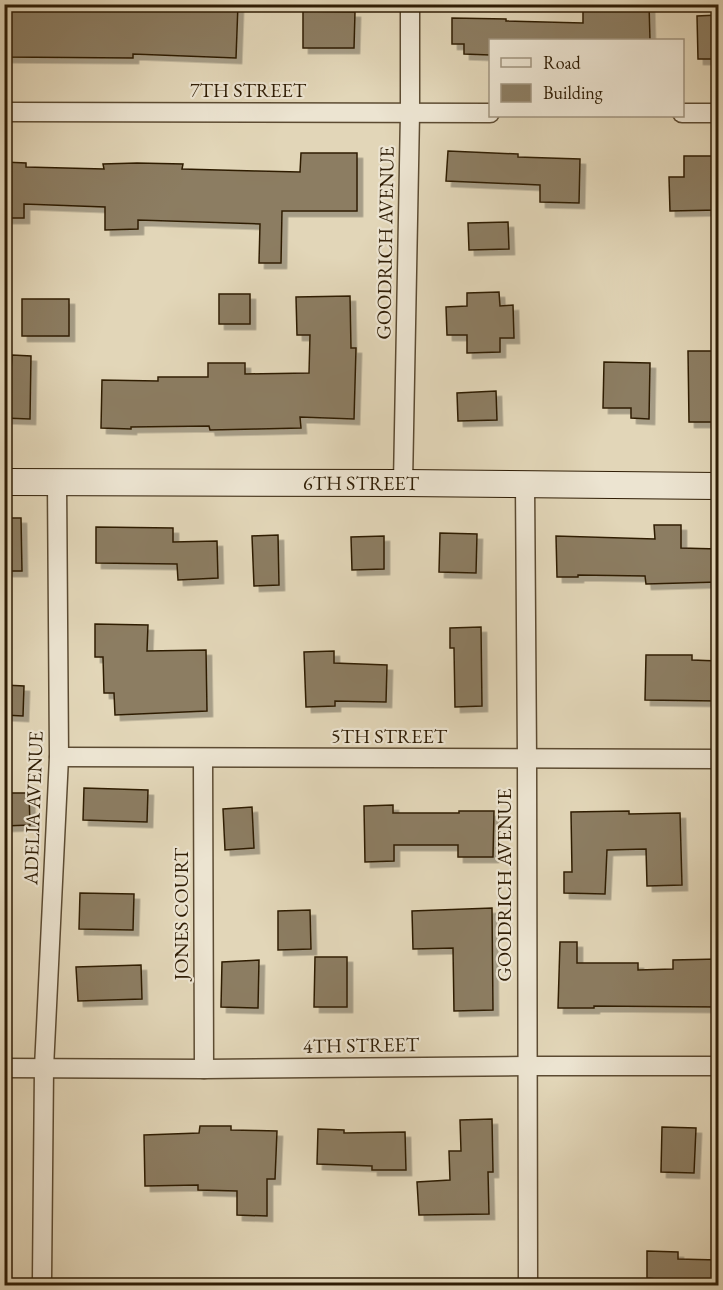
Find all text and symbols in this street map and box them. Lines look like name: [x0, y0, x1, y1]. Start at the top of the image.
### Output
legend: [489, 39, 684, 117]
text: Road: [543, 51, 582, 74]
street label: 7TH STREET: [190, 77, 307, 103]
text: Building: [543, 81, 603, 104]
street label: GOODRICH AVENUE: [370, 146, 400, 340]
street label: 6TH STREET: [303, 470, 420, 496]
street label: 5TH STREET: [331, 723, 448, 749]
street label: ADELIA AVENUE: [17, 731, 49, 886]
street label: GOODRICH AVENUE: [491, 788, 517, 982]
street label: JONES COURT: [168, 847, 194, 982]
street label: 4TH STREET: [303, 1031, 420, 1059]

